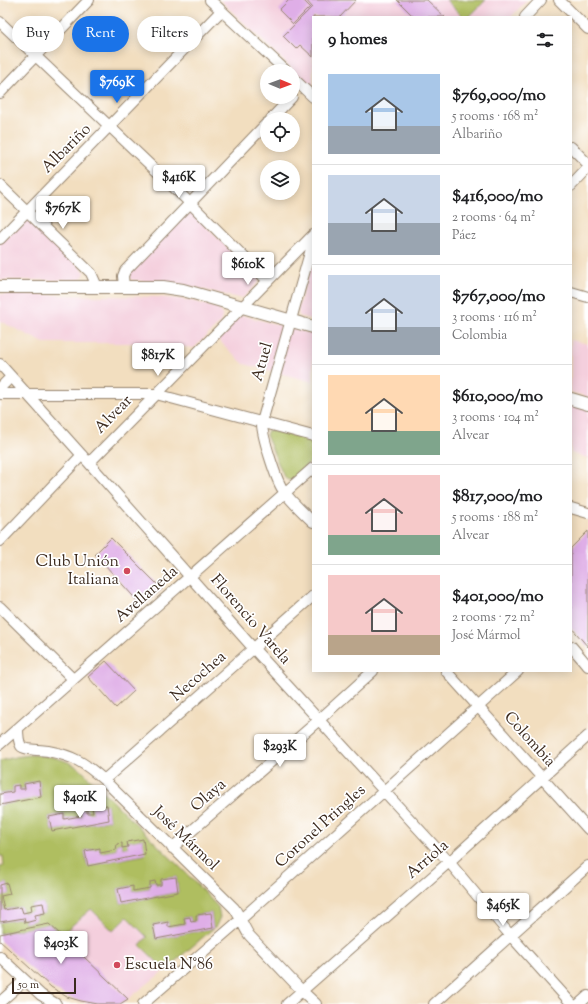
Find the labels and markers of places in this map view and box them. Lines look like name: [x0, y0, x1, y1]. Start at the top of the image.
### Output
pin: $769K: [89, 70, 145, 104]
pin: $416K: [151, 165, 207, 199]
pin: $767K: [35, 196, 91, 230]
pin: $610K: [220, 252, 276, 286]
pin: $817K: [130, 343, 186, 377]
place label: Club Unión Italiana: [35, 551, 120, 592]
marker: Club Unión Italiana: [122, 566, 132, 576]
pin: $293K: [252, 734, 308, 768]
pin: $401K: [52, 785, 108, 819]
pin: $465K: [475, 893, 531, 927]
pin: $403K: [33, 931, 89, 965]
place label: Escuela N°86: [125, 954, 213, 977]
marker: Escuela N°86: [112, 960, 122, 970]

